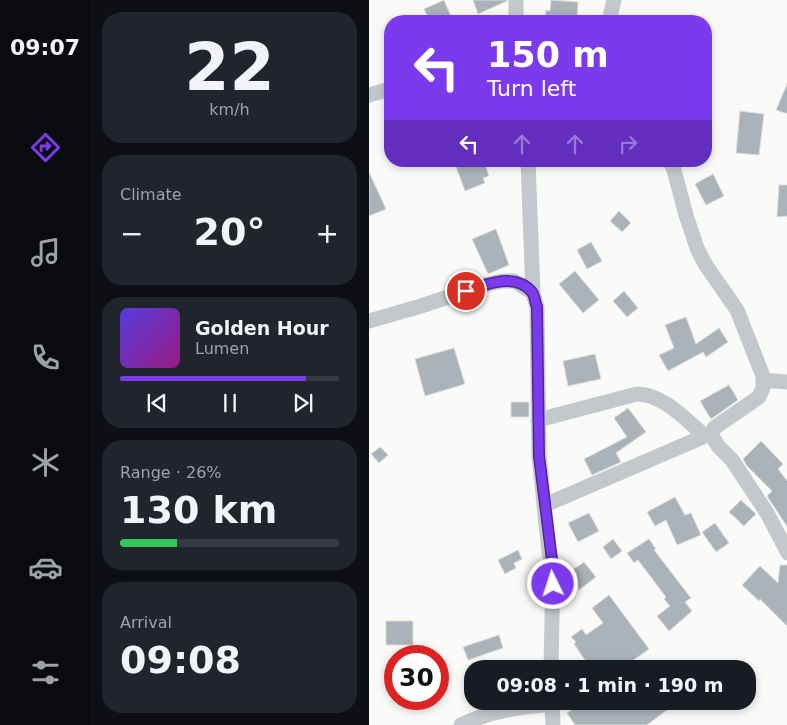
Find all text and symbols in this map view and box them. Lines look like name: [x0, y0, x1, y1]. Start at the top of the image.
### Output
text: 22: [184, 30, 275, 105]
text: 09:07: [10, 35, 80, 60]
icon: left: [404, 35, 469, 100]
text: 150 m: [487, 35, 609, 75]
text: Turn left: [487, 76, 576, 101]
text: km/h: [209, 100, 250, 119]
icon: directions: [28, 130, 63, 165]
icon: left: [455, 130, 483, 158]
icon: ahead: [508, 130, 536, 158]
icon: ahead: [561, 130, 589, 158]
icon: right: [614, 130, 642, 158]
text: Climate: [120, 185, 182, 204]
text: 20°: [194, 210, 265, 254]
text: −: [120, 217, 143, 250]
text: +: [316, 217, 339, 250]
icon: music: [28, 235, 63, 270]
pin: [445, 270, 487, 312]
icon: arrive: [452, 277, 480, 305]
text: Golden Hour: [195, 317, 329, 339]
text: Lumen: [195, 339, 249, 358]
icon: phone: [28, 340, 63, 375]
icon: previous: [143, 389, 171, 417]
icon: pause: [216, 389, 244, 417]
icon: next: [289, 389, 317, 417]
icon: climate: [28, 445, 63, 480]
text: Range · 26%: [120, 463, 222, 482]
text: 130 km: [120, 488, 277, 532]
icon: car: [28, 550, 63, 585]
position arrow: [526, 557, 578, 609]
text: Arrival: [120, 613, 172, 632]
text: 09:08: [120, 638, 241, 682]
speed limit sign: 30: [384, 645, 449, 710]
icon: filters: [28, 655, 63, 690]
text: 09:08 · 1 min · 190 m: [496, 674, 724, 696]

